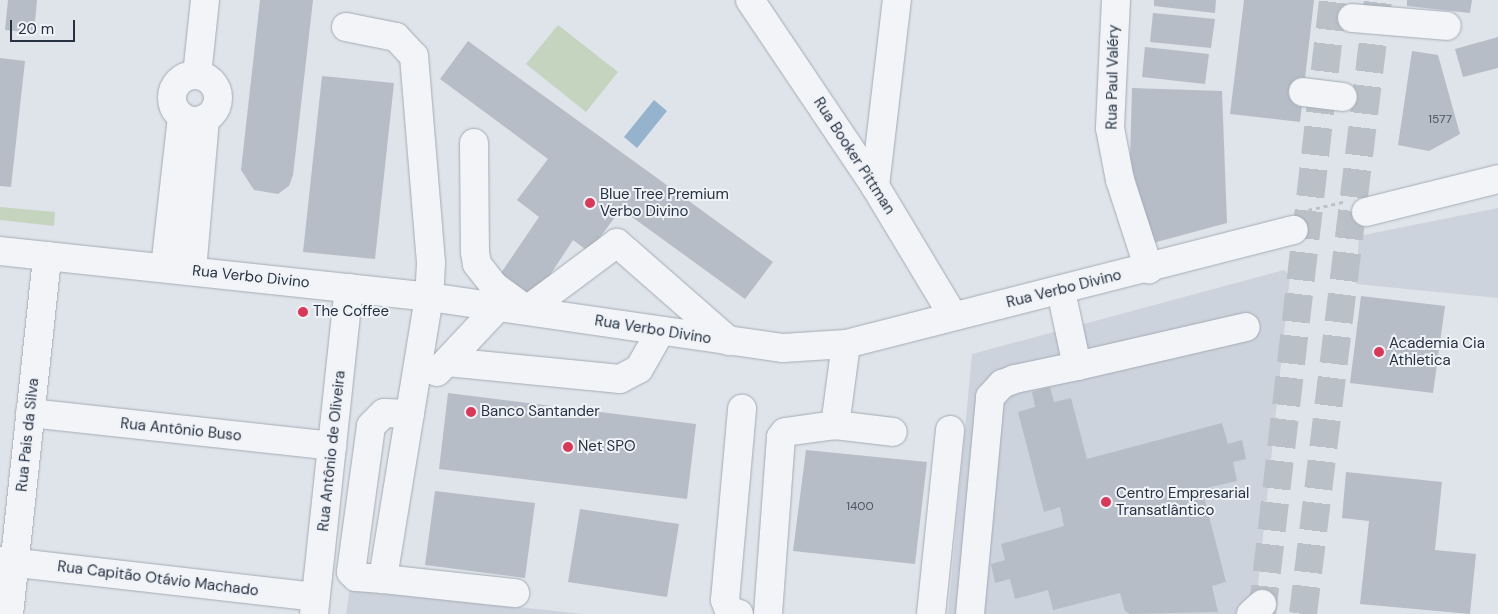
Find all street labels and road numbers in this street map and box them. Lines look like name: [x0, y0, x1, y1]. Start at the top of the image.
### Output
street label: Rua Paul Valéry: [1103, 24, 1123, 130]
street label: Rua Booker Pittman: [809, 94, 899, 218]
street label: Rua Verbo Divino: [191, 262, 311, 292]
street label: Rua Verbo Divino: [1005, 266, 1123, 312]
street label: Rua Verbo Divino: [593, 312, 713, 348]
street label: Rua Antônio de Oliveira: [315, 370, 349, 532]
street label: Rua Pais da Silva: [13, 377, 43, 493]
street label: Rua Antônio Buso: [119, 415, 243, 445]
street label: Rua Capitão Otávio Machado: [56, 558, 260, 600]

